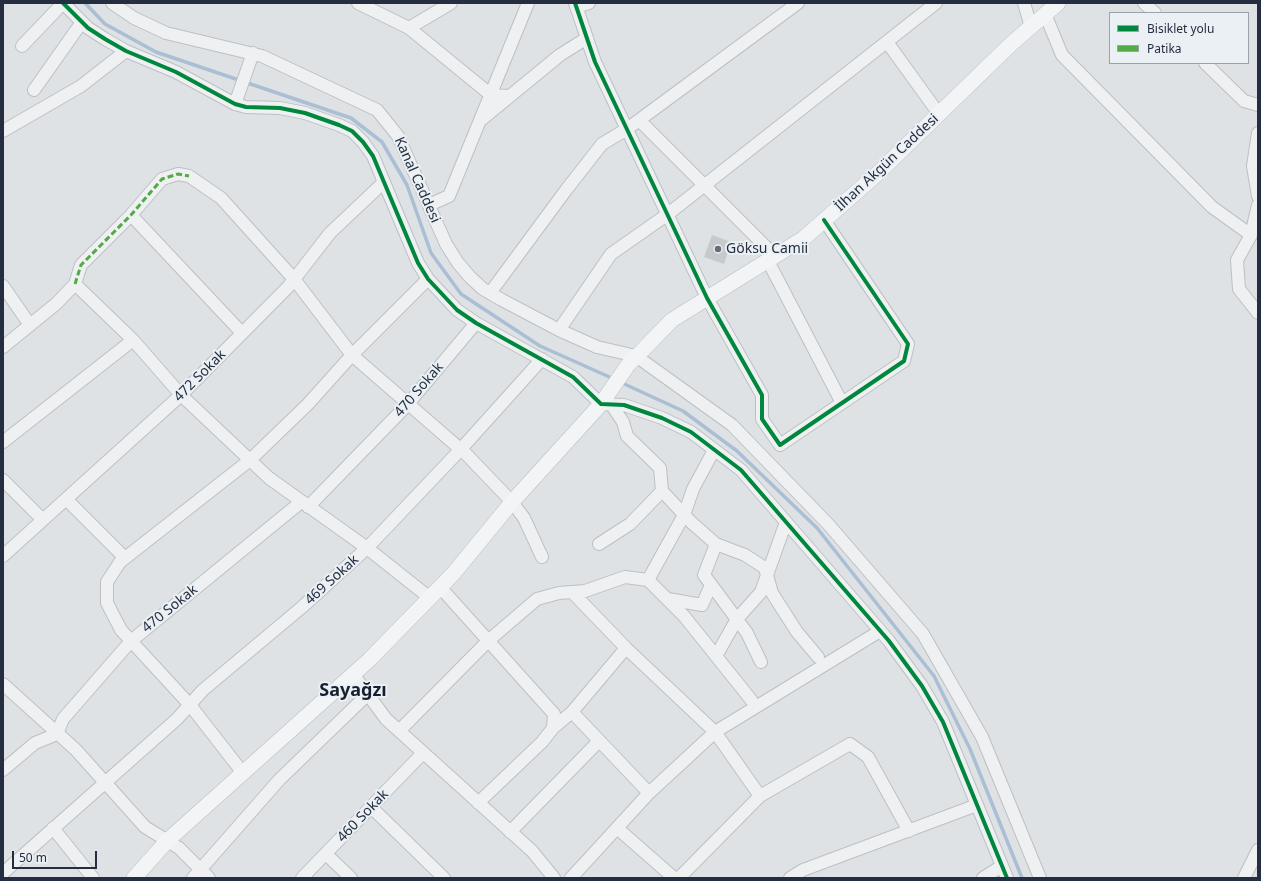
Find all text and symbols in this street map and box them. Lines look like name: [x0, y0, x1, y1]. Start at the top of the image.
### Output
legend: [1109, 12, 1249, 64]
text: Bisiklet yolu: [1147, 20, 1214, 37]
text: Patika: [1147, 40, 1182, 57]
street label: İlhan Akgün Caddesi: [832, 111, 942, 215]
street label: Kanal Caddesi: [391, 134, 443, 226]
place label: Göksu Camii: [726, 241, 808, 257]
marker: Göksu Camii: [713, 244, 723, 254]
street label: 472 Sokak: [171, 347, 229, 405]
street label: 470 Sokak: [391, 359, 447, 421]
street label: 469 Sokak: [302, 551, 362, 609]
street label: 470 Sokak: [139, 582, 201, 636]
district label: Sayağzı: [319, 680, 387, 702]
street label: 460 Sokak: [334, 786, 392, 846]
scale bar: [14, 843, 99, 869]
text: 50 m: [19, 849, 47, 866]

